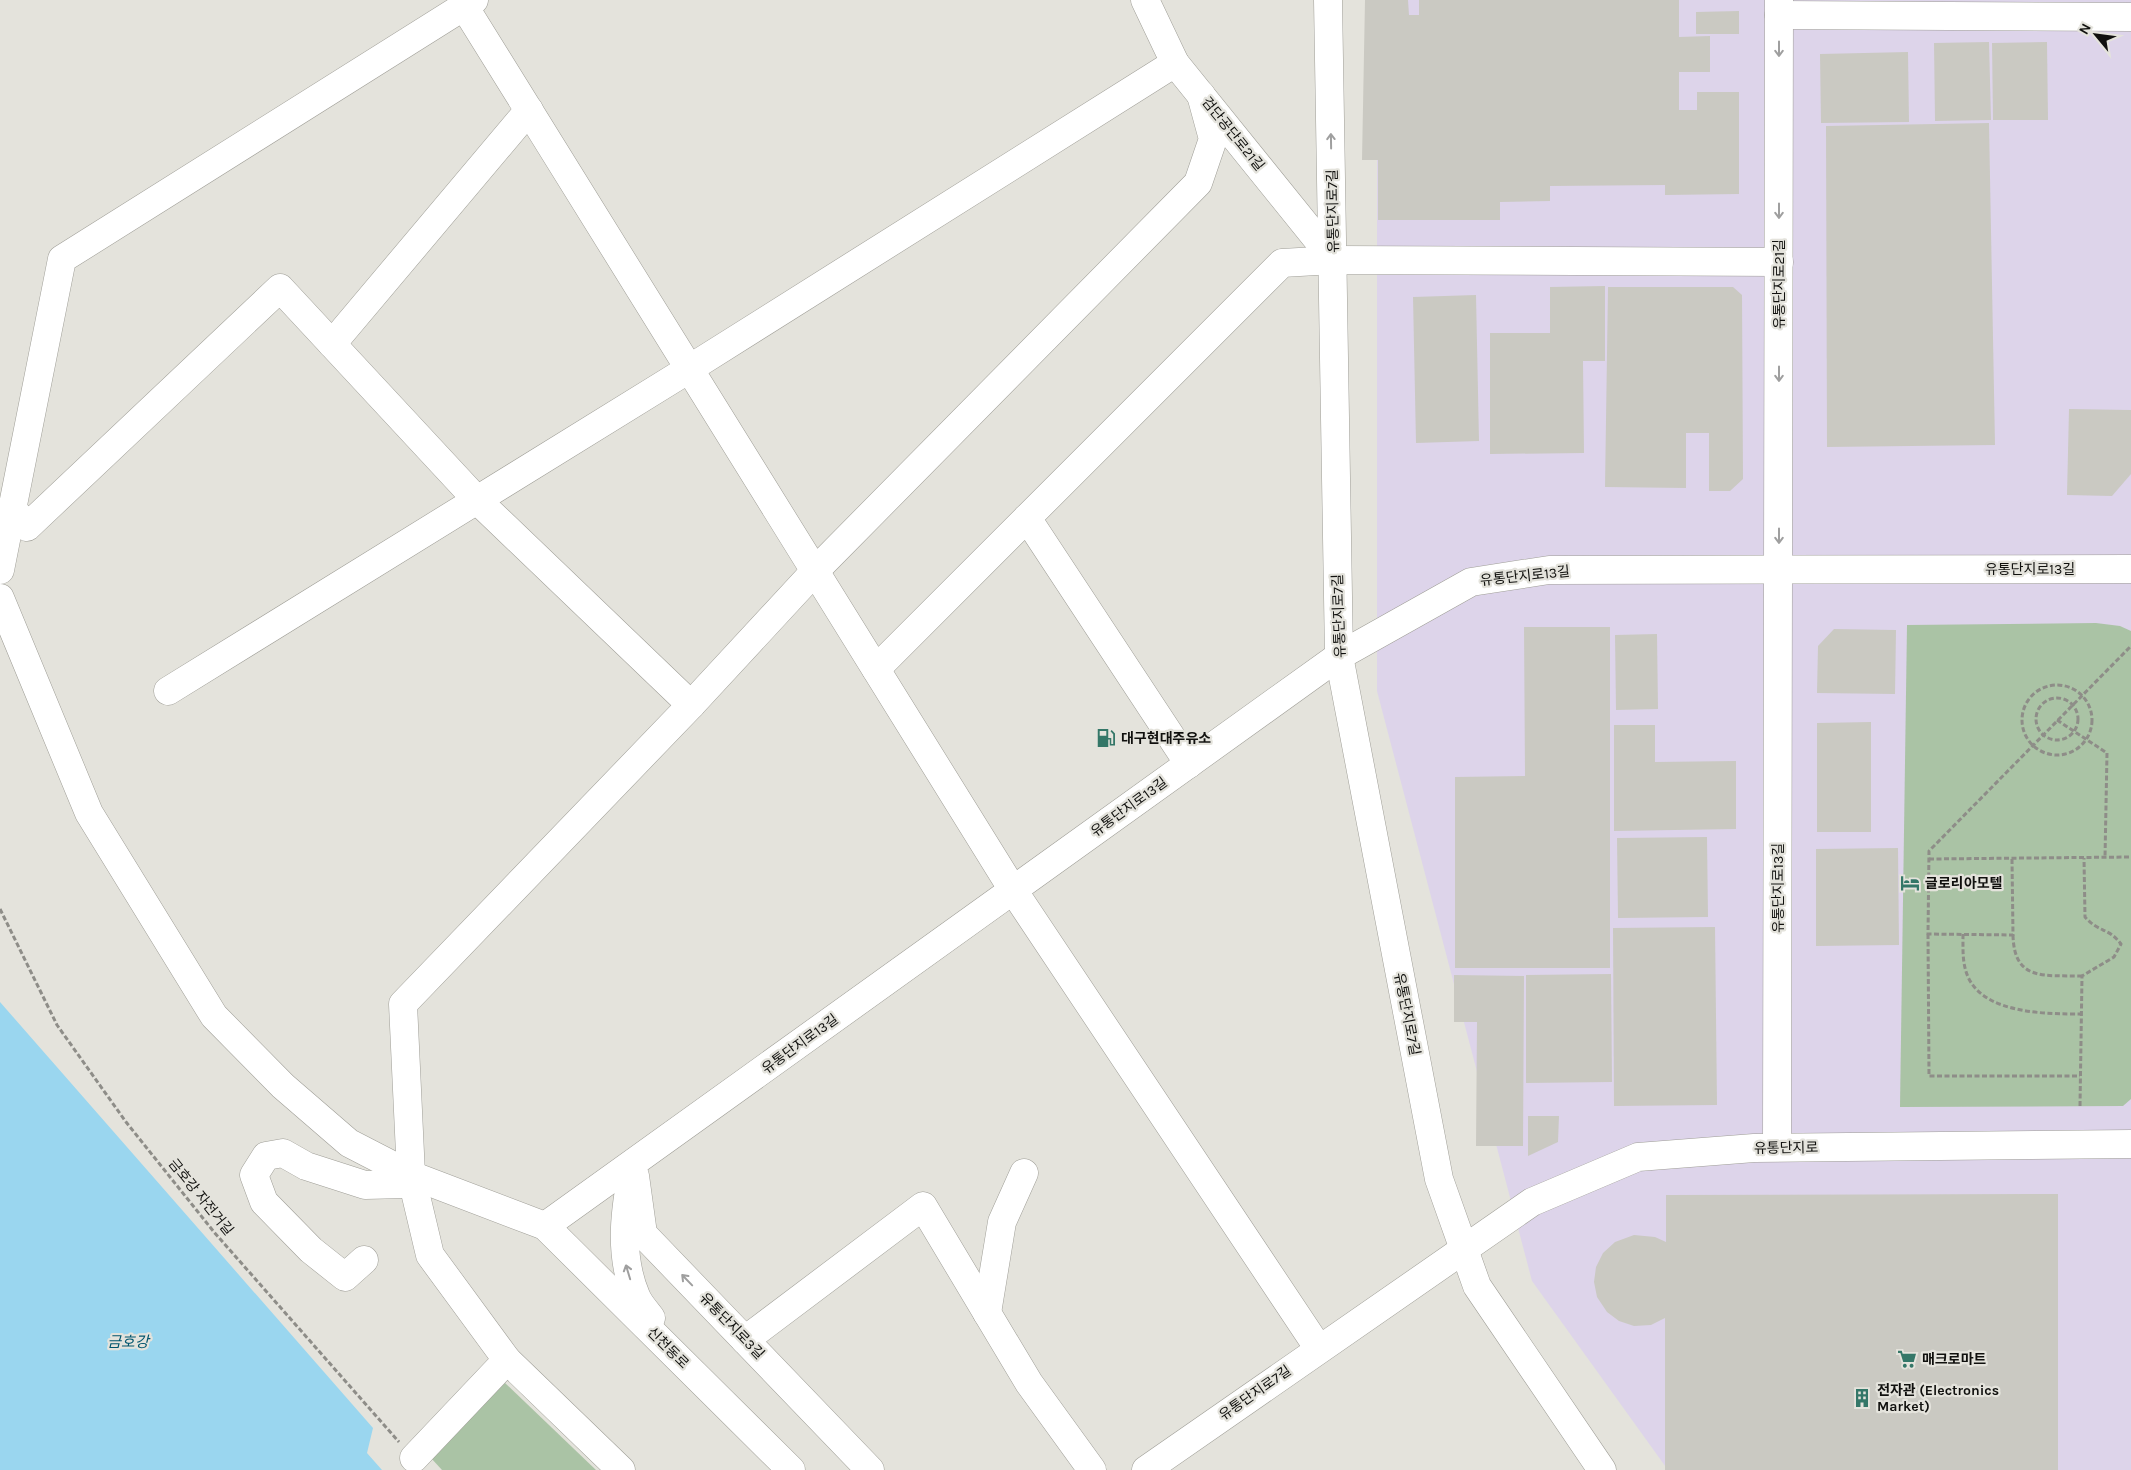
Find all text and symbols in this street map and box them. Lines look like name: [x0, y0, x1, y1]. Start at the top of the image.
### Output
north arrow: [2071, 10, 2121, 60]
text: N: [2075, 20, 2095, 37]
one-way arrow: [1774, 40, 1784, 56]
street label: 검단공단로21길: [1198, 94, 1268, 174]
one-way arrow: [1326, 133, 1336, 150]
street label: 유통단지로7길: [1324, 169, 1342, 253]
one-way arrow: [1774, 202, 1784, 219]
street label: 유통단지로21길: [1771, 239, 1788, 329]
one-way arrow: [1774, 365, 1784, 381]
one-way arrow: [1774, 528, 1784, 544]
street label: 유통단지로13길: [1985, 561, 2075, 578]
street label: 유통단지로13길: [1479, 563, 1571, 589]
street label: 유통단지로7길: [1329, 574, 1349, 658]
fuel station icon: 대구현대주유소: [1095, 727, 1117, 749]
place label: 대구현대주유소: [1121, 730, 1211, 747]
street label: 유통단지로13길: [1088, 774, 1170, 840]
street label: 유통단지로13길: [1770, 843, 1787, 933]
hotel icon: 글로리아모텔: [1899, 872, 1921, 894]
place label: 글로리아모텔: [1925, 875, 2002, 892]
street label: 유통단지로7길: [1391, 971, 1423, 1057]
street label: 유통단지로13길: [759, 1011, 841, 1077]
street label: 유통단지로: [1754, 1139, 1818, 1157]
street label: 금호강 자전거길: [165, 1155, 237, 1239]
one-way arrow: [623, 1264, 633, 1280]
one-way arrow: [681, 1273, 693, 1286]
street label: 유통단지로3길: [696, 1289, 768, 1363]
street label: 신천동로: [644, 1324, 692, 1372]
water label: 금호강: [107, 1333, 151, 1351]
supermarket icon: 매크로마트: [1896, 1348, 1918, 1370]
place label: 매크로마트: [1922, 1351, 1987, 1368]
street label: 유통단지로7길: [1216, 1362, 1294, 1424]
place label: 전자관 (Electronics Market): [1877, 1382, 1999, 1415]
building icon: 전자관 (Electronics Market): [1851, 1387, 1873, 1409]

